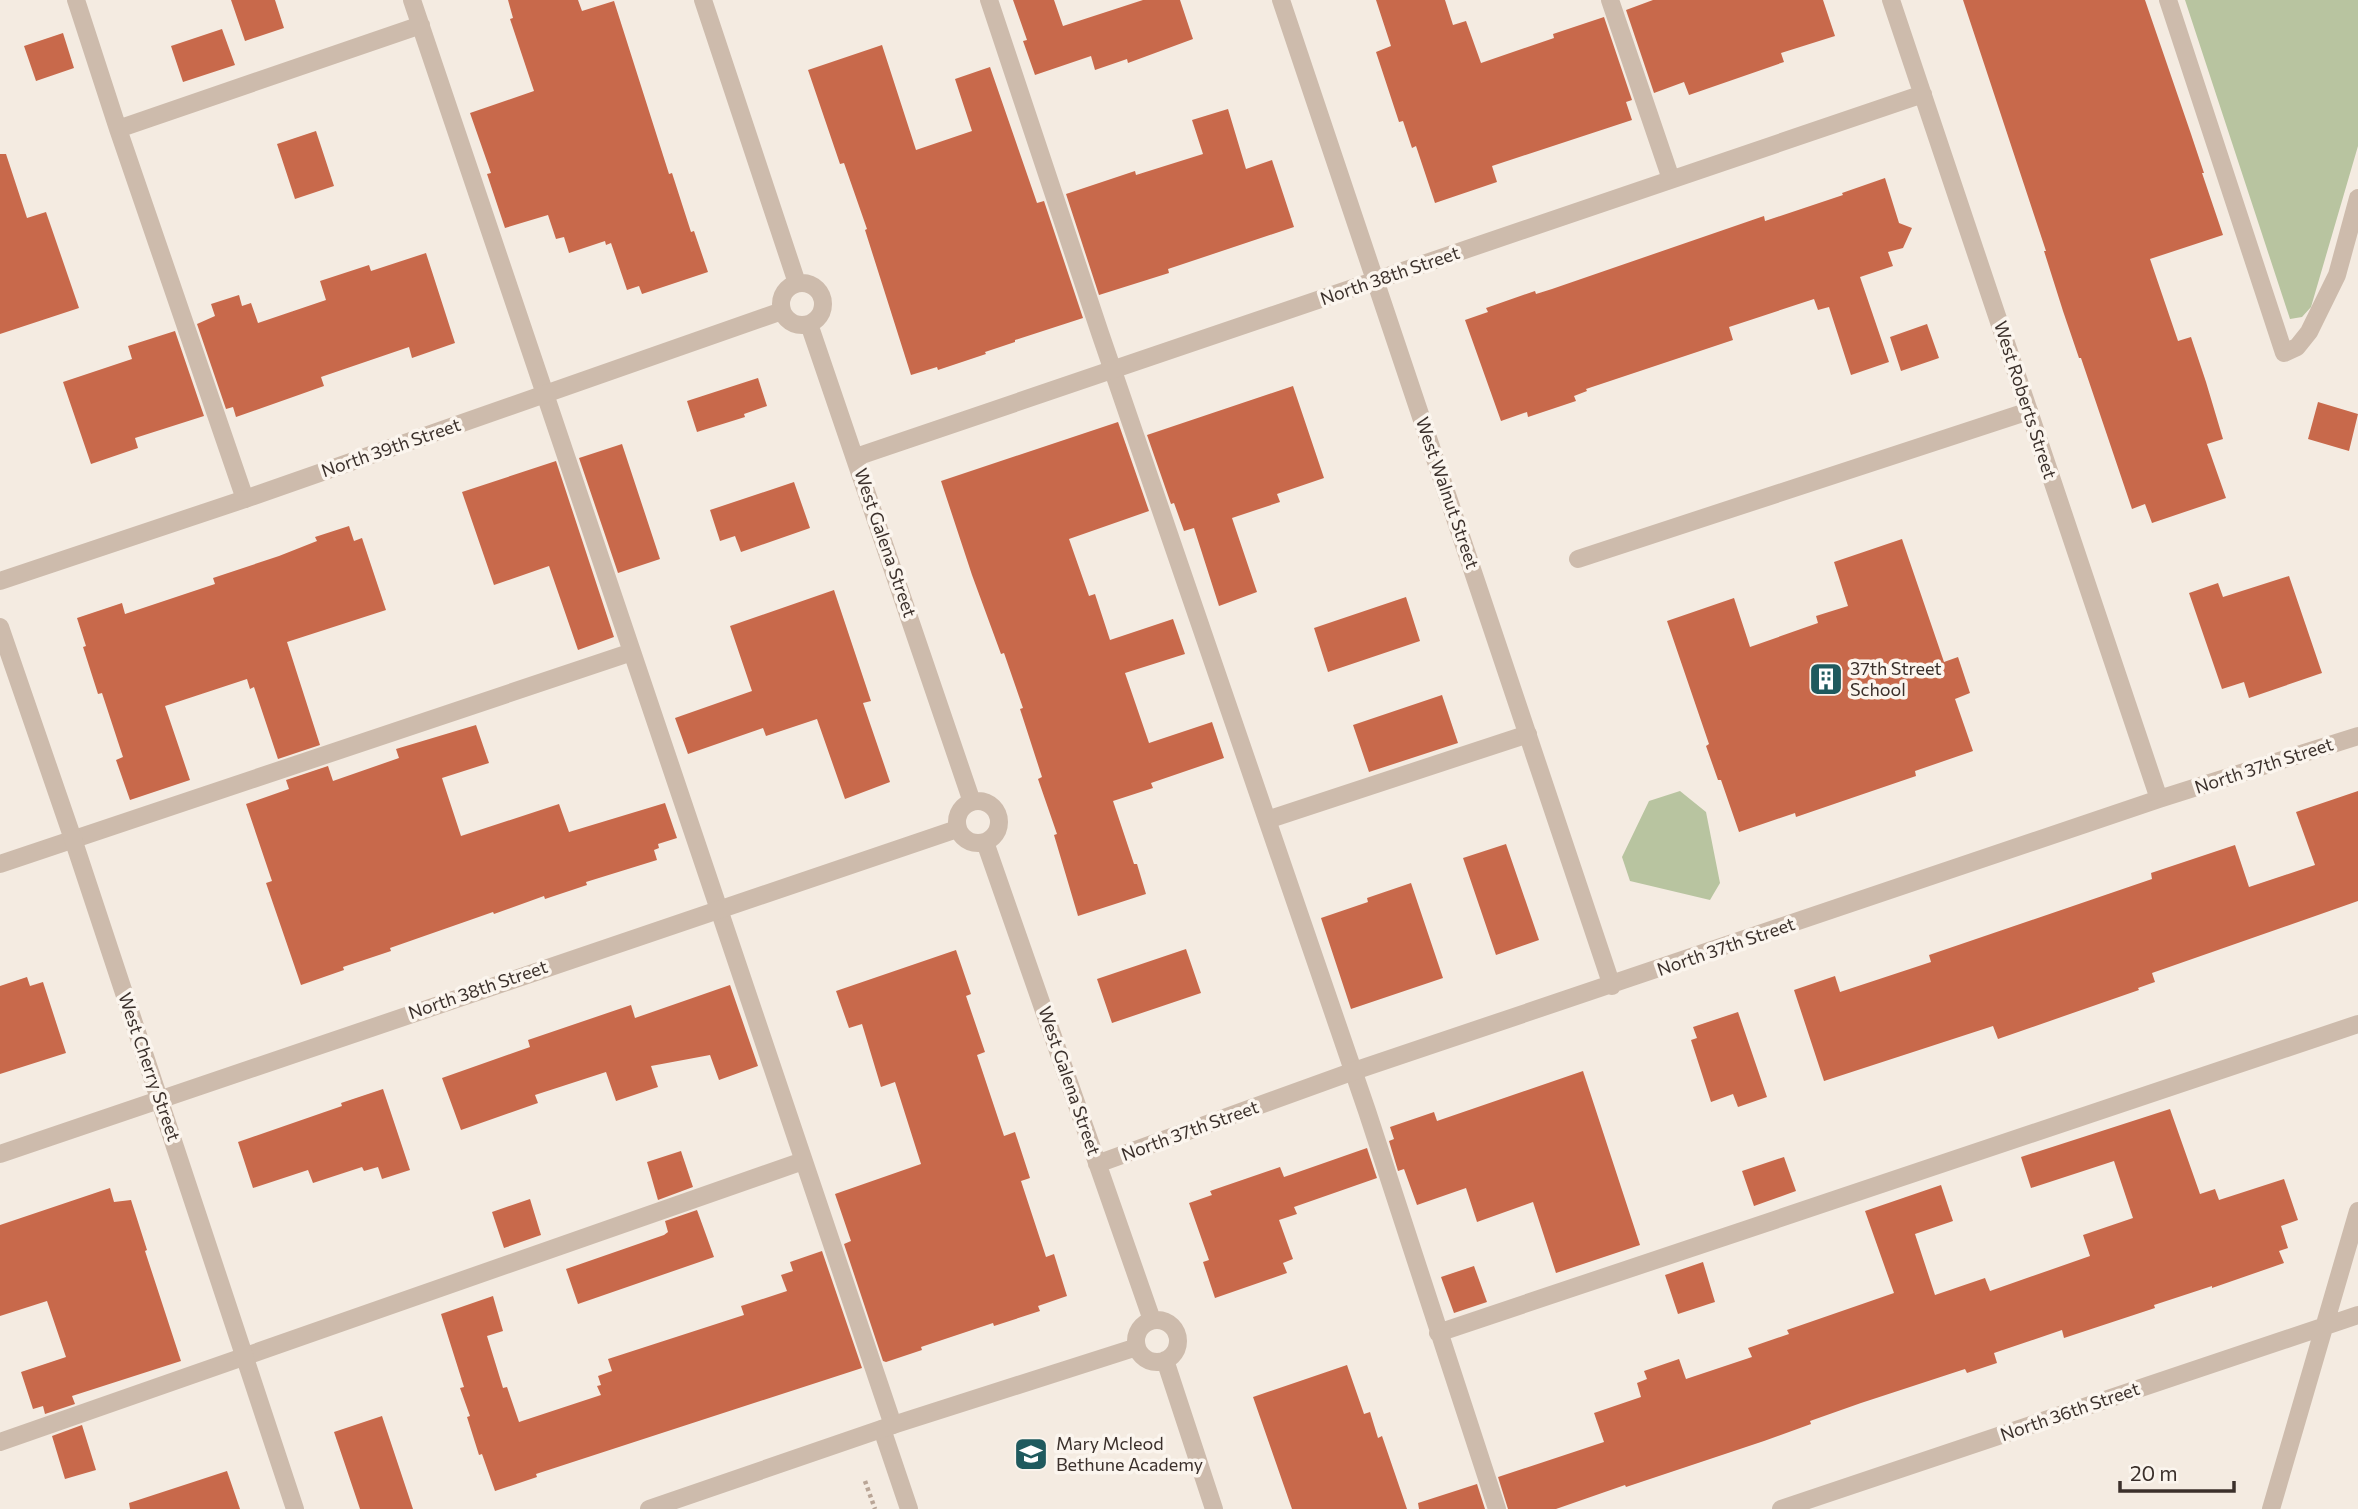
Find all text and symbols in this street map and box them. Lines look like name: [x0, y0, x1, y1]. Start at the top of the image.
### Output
street label: North 38th Street: [1317, 241, 1462, 309]
street label: West Roberts Street: [1990, 318, 2062, 482]
street label: North 39th Street: [318, 413, 463, 481]
street label: West Walnut Street: [1412, 414, 1484, 571]
street label: West Galena Street: [850, 465, 922, 620]
place label: 37th Street School: [1850, 657, 1942, 700]
building icon: 37th Street School: [1807, 660, 1845, 698]
street label: North 37th Street: [2192, 732, 2336, 798]
street label: North 37th Street: [1654, 912, 1798, 980]
street label: North 38th Street: [405, 955, 550, 1023]
street label: West Cherry Street: [114, 989, 186, 1144]
street label: West Galena Street: [1034, 1003, 1106, 1158]
street label: North 37th Street: [1118, 1095, 1261, 1165]
street label: North 36th Street: [1997, 1377, 2142, 1445]
place label: Mary Mcleod Bethune Academy: [1056, 1432, 1203, 1475]
school or university icon: Mary Mcleod Bethune Academy: [1012, 1435, 1050, 1473]
scale bar: [2120, 1450, 2234, 1494]
text: 20 m: [2130, 1460, 2178, 1485]

